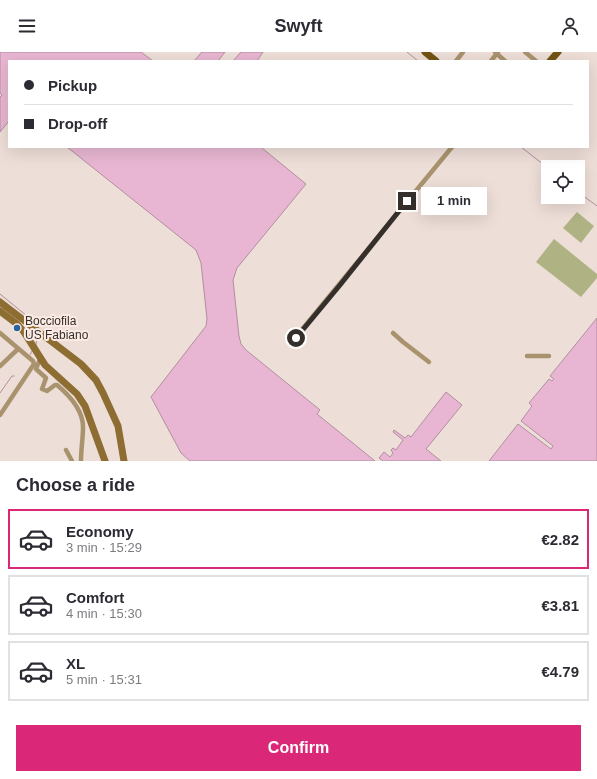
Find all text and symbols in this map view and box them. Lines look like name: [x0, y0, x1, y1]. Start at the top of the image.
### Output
icon: menu: [16, 15, 38, 37]
icon: person: [559, 15, 581, 37]
text: Swyft: [274, 16, 323, 36]
text: Pickup: [48, 77, 97, 94]
text: Drop-off: [48, 115, 107, 132]
map controls: [541, 160, 585, 204]
button: locate: [541, 160, 585, 204]
callout: 1 min: [421, 187, 487, 215]
route end: [398, 192, 416, 210]
text: 1 min: [437, 193, 471, 208]
place label: Bocciofila US Fabiano: [25, 314, 89, 342]
marker: Bocciofila US Fabiano: [12, 323, 22, 333]
route start: [287, 329, 305, 347]
text: Choose a ride: [16, 475, 135, 495]
icon: car: [18, 521, 54, 557]
text: Economy: [66, 523, 134, 540]
text: €2.82: [541, 531, 579, 548]
text: 3 min · 15:29: [66, 540, 142, 555]
icon: car: [18, 587, 54, 623]
text: Comfort: [66, 589, 124, 606]
text: €3.81: [541, 597, 579, 614]
text: 4 min · 15:30: [66, 606, 142, 621]
icon: car: [18, 653, 54, 689]
text: XL: [66, 655, 85, 672]
text: €4.79: [541, 663, 579, 680]
text: 5 min · 15:31: [66, 672, 142, 687]
button: Confirm: [16, 725, 581, 771]

